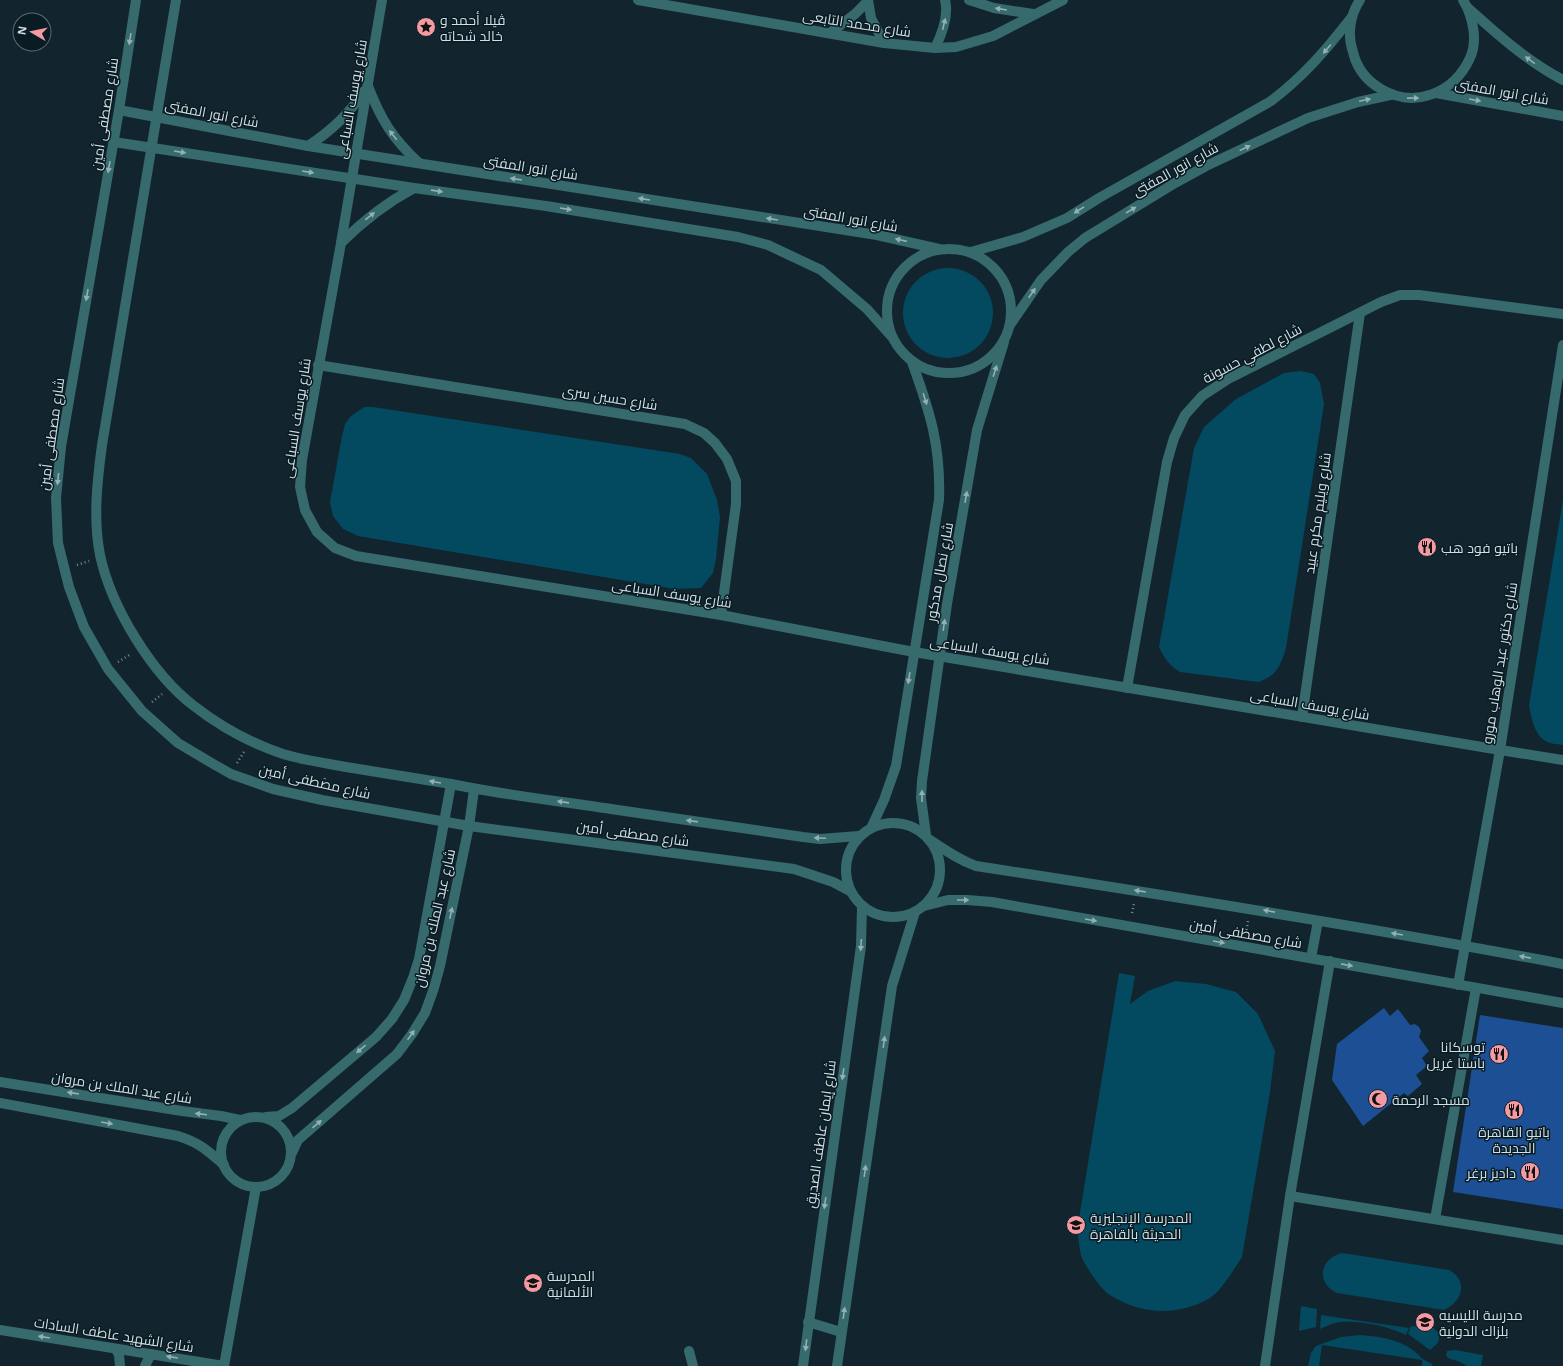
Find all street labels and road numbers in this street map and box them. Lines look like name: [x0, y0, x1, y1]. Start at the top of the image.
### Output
street label: شارع محمد التابعى: [801, 5, 913, 41]
street label: شارع يوسف السباعى: [331, 38, 371, 160]
street label: شارع مصطفى أمين: [86, 56, 122, 172]
street label: شارع انور المفتى: [1453, 73, 1551, 109]
street label: شارع انور المفتى: [163, 95, 261, 131]
street label: شارع انور المفتى: [1129, 138, 1221, 200]
street label: شارع انور المفتى: [482, 150, 580, 184]
street label: شارع انور المفتى: [802, 200, 900, 236]
street label: شارع لطفي حسونة: [1199, 319, 1306, 390]
street label: شارع يوسف السباعى: [277, 357, 315, 479]
street label: شارع مصطفى أمين: [34, 376, 68, 492]
street label: شارع حسين سرى: [561, 380, 659, 414]
street label: شارع ويليم مكرم عبيد: [1299, 451, 1336, 575]
street label: شارع نصال مدكور: [921, 521, 957, 624]
street label: شارع يوسف السباعى: [611, 574, 733, 612]
street label: شارع دكتور عبد الوهاب مورو: [1477, 581, 1521, 745]
street label: شارع يوسف السباعى: [929, 631, 1051, 669]
street label: شارع يوسف السباعى: [1249, 684, 1371, 724]
street label: شارع مصطفى أمين: [257, 759, 373, 803]
street label: شارع مصطفى أمين: [575, 816, 691, 850]
street label: شارع عبد الملك بن مروان: [409, 847, 459, 989]
street label: شارع مصطفى أمين: [1188, 914, 1304, 952]
street label: شارع إيمان عاطف الصديق: [800, 1059, 840, 1209]
street label: شارع عبد الملك بن مروان: [50, 1067, 194, 1107]
street label: شارع الشهيد عاطف السادات: [33, 1312, 195, 1356]

